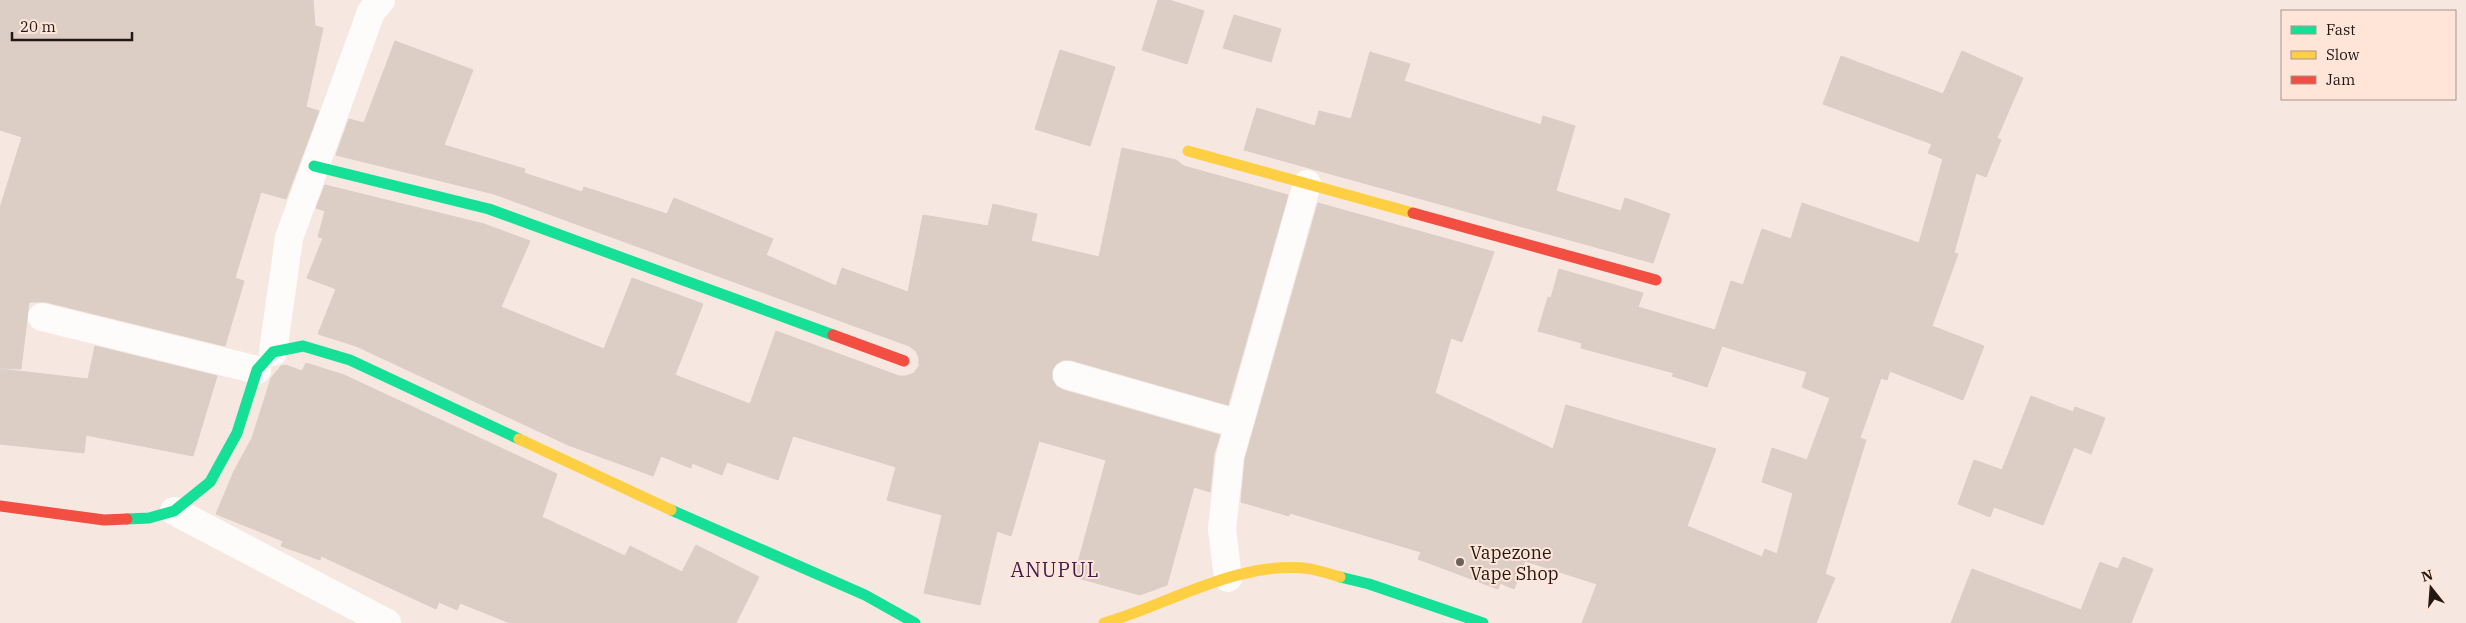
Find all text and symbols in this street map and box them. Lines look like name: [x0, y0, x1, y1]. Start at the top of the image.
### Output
scale bar: [12, 10, 132, 42]
legend: [2281, 10, 2456, 100]
text: 20 m: [20, 17, 56, 36]
text: Fast: [2326, 20, 2356, 39]
text: Slow: [2326, 45, 2360, 64]
text: Jam: [2326, 70, 2355, 89]
place label: Vapezone Vape Shop: [1470, 541, 1559, 585]
district label: ANUPUL: [1010, 556, 1100, 583]
marker: Vapezone Vape Shop: [1454, 556, 1466, 568]
north arrow: [2406, 563, 2456, 613]
text: N: [2419, 565, 2435, 586]

